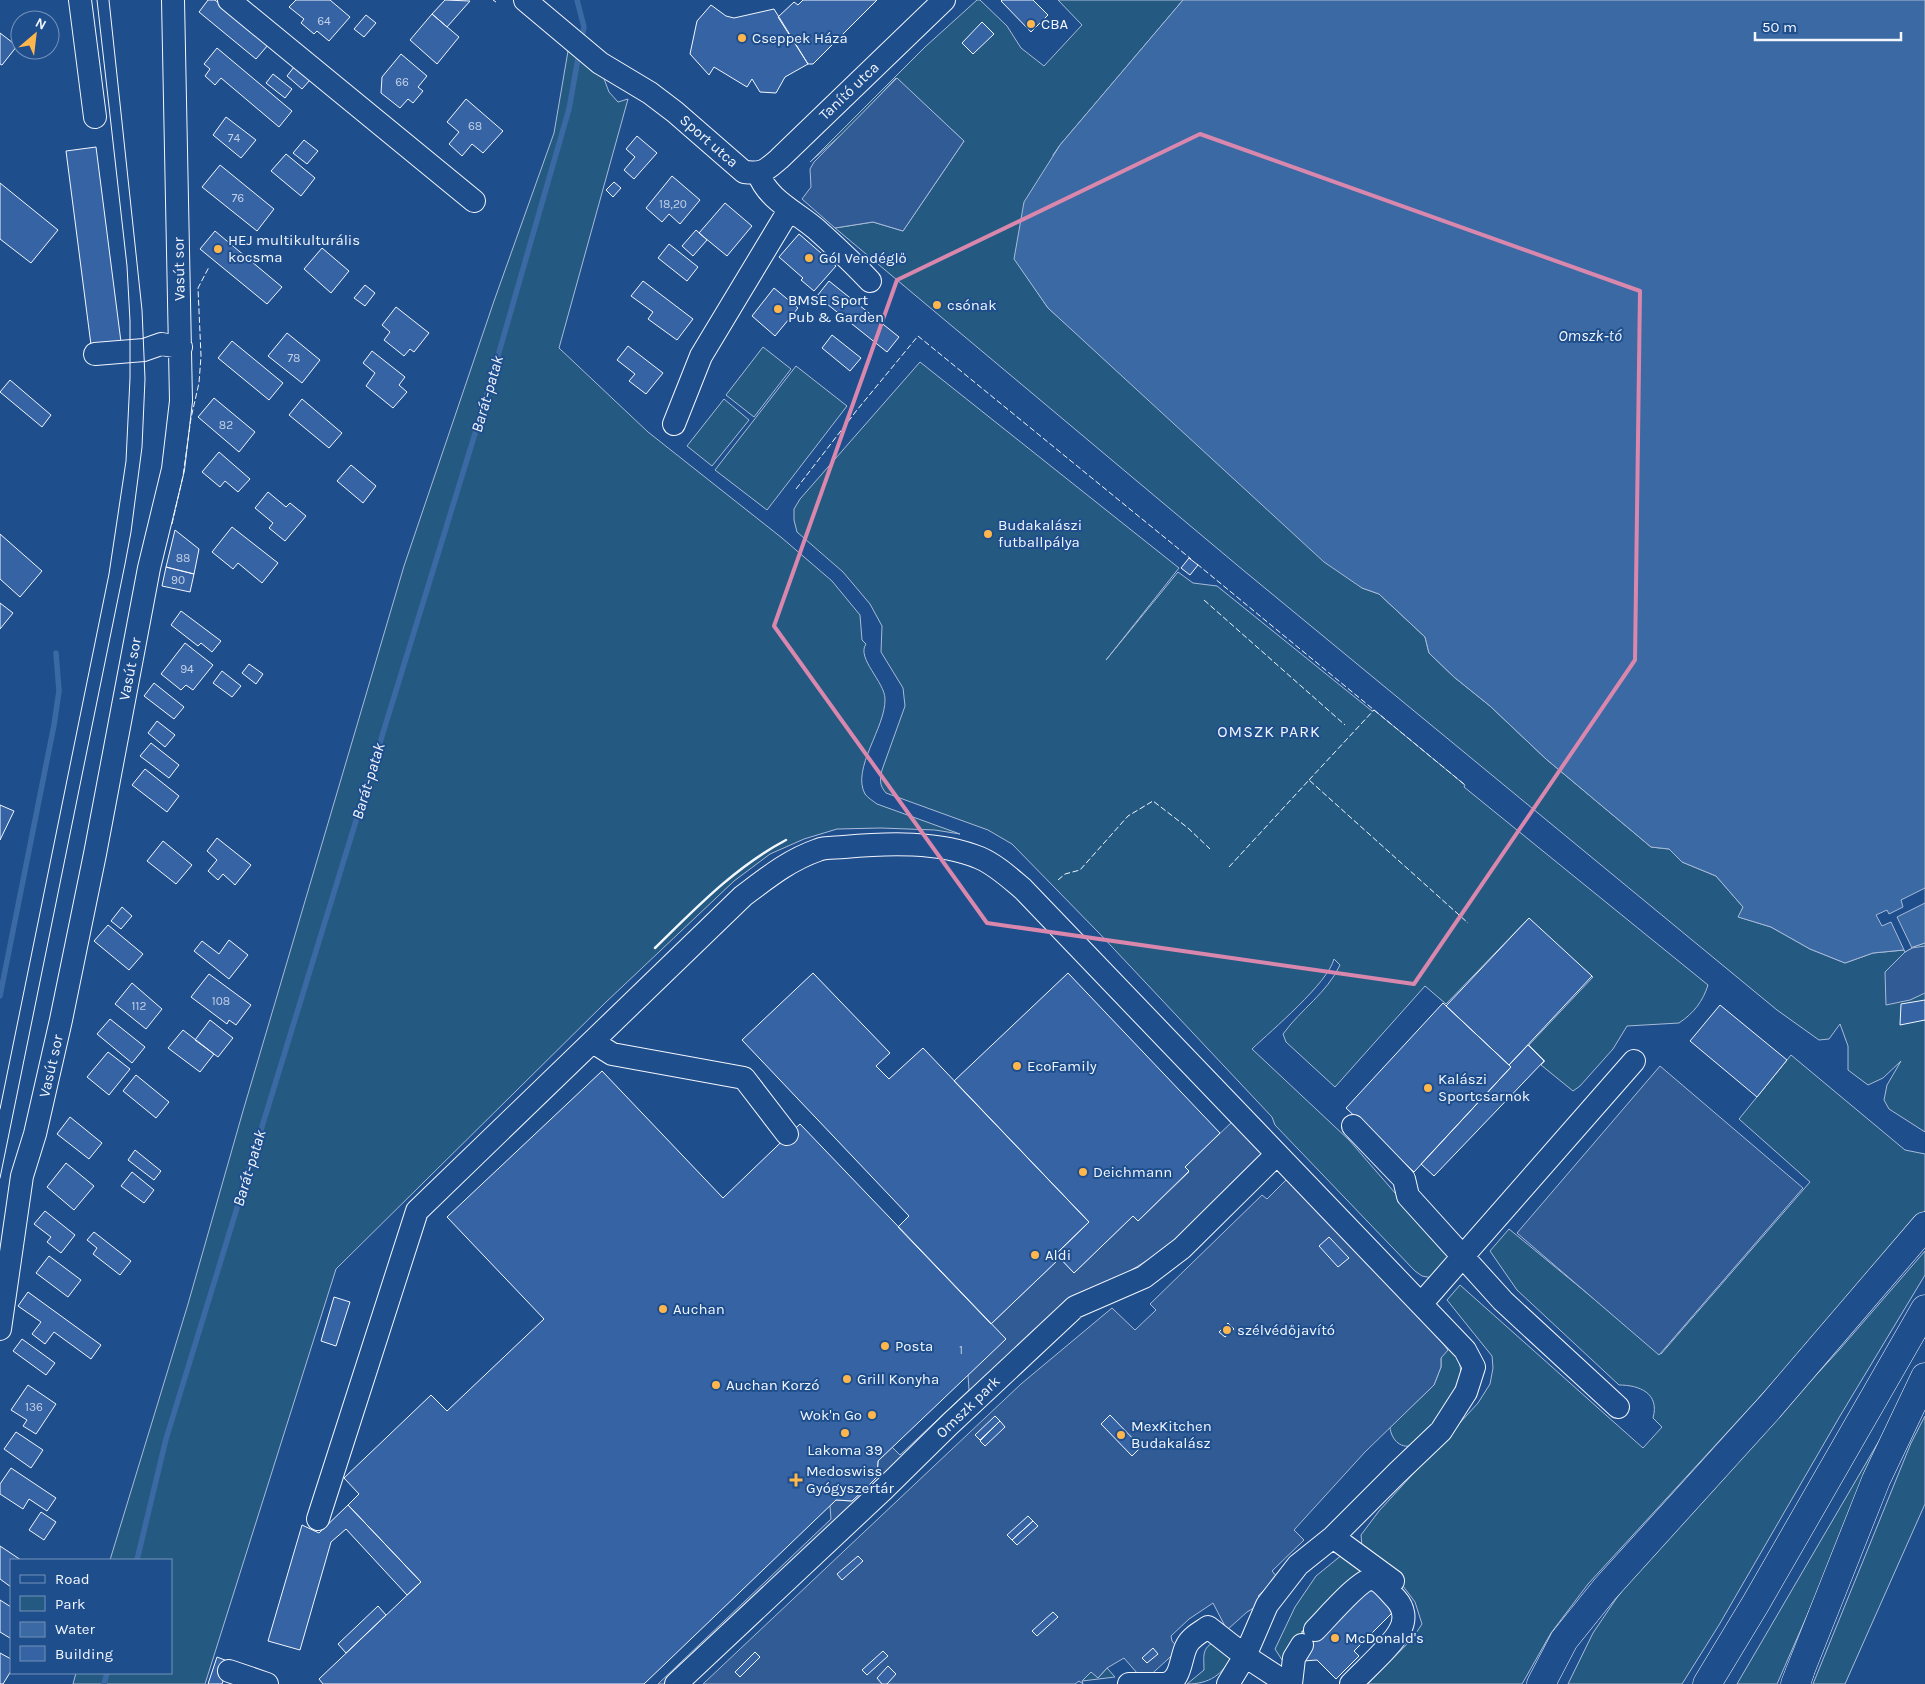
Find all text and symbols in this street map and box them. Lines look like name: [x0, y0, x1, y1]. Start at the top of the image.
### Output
north arrow: [10, 10, 60, 60]
scale bar: [1755, 10, 1901, 42]
text: N: [32, 14, 49, 34]
house number: 64: [317, 14, 331, 28]
place label: CBA: [1041, 15, 1069, 33]
marker: CBA: [1025, 18, 1037, 30]
text: 50 m: [1762, 18, 1797, 36]
place label: Cseppek Háza: [752, 29, 848, 47]
marker: Cseppek Háza: [736, 32, 748, 44]
street label: Tanító utca: [815, 58, 883, 124]
house number: 66: [395, 75, 409, 89]
street label: Sport utca: [676, 111, 742, 171]
house number: 68: [468, 119, 482, 133]
house number: 74: [228, 131, 240, 145]
house number: 76: [232, 191, 244, 205]
house number: 18,20: [659, 197, 687, 211]
place label: HEJ multikulturális kocsma: [228, 231, 360, 266]
street label: Vasút sor: [169, 236, 189, 301]
marker: HEJ multikulturális kocsma: [212, 243, 224, 255]
place label: Gól Vendéglő: [819, 249, 907, 267]
marker: Gól Vendéglő: [803, 252, 815, 264]
place label: BMSE Sport Pub & Garden: [788, 291, 884, 326]
place label: csónak: [947, 296, 997, 314]
marker: csónak: [931, 299, 943, 311]
marker: BMSE Sport Pub & Garden: [772, 303, 784, 315]
water label: Omszk-tó: [1558, 326, 1622, 345]
house number: 78: [287, 351, 301, 365]
water label: Barát-patak: [467, 352, 507, 435]
house number: 82: [219, 418, 233, 432]
place label: Budakalászi futballpálya: [998, 516, 1082, 551]
marker: Budakalászi futballpálya: [982, 528, 994, 540]
house number: 88: [176, 551, 190, 565]
house number: 90: [171, 573, 185, 587]
street label: Vasút sor: [115, 635, 145, 702]
house number: 94: [180, 662, 194, 676]
district label: OMSZK PARK: [1217, 722, 1321, 741]
water label: Barát-patak: [347, 740, 389, 822]
house number: 108: [212, 994, 230, 1008]
house number: 112: [132, 999, 146, 1013]
street label: Vasút sor: [35, 1032, 67, 1099]
place label: EcoFamily: [1027, 1057, 1097, 1075]
marker: EcoFamily: [1011, 1060, 1023, 1072]
place label: Kalászi Sportcsarnok: [1438, 1070, 1530, 1105]
marker: Kalászi Sportcsarnok: [1422, 1082, 1434, 1094]
water label: Barát-patak: [228, 1127, 270, 1209]
place label: Deichmann: [1093, 1163, 1172, 1181]
marker: Deichmann: [1077, 1166, 1089, 1178]
place label: Aldi: [1045, 1246, 1071, 1264]
marker: Aldi: [1029, 1249, 1041, 1261]
place label: Auchan: [673, 1300, 725, 1318]
marker: Auchan: [657, 1303, 669, 1315]
place label: szélvédőjavító: [1237, 1321, 1335, 1339]
marker: szélvédőjavító: [1221, 1324, 1233, 1336]
place label: Posta: [895, 1337, 933, 1355]
marker: Posta: [879, 1340, 891, 1352]
house number: 1: [959, 1343, 963, 1357]
place label: Grill Konyha: [857, 1370, 939, 1388]
street label: Omszk park: [932, 1372, 1004, 1442]
marker: Grill Konyha: [841, 1373, 853, 1385]
place label: Auchan Korzó: [726, 1376, 819, 1394]
marker: Auchan Korzó: [710, 1379, 722, 1391]
house number: 136: [25, 1400, 43, 1414]
place label: Wok'n Go: [800, 1406, 862, 1424]
marker: Wok'n Go: [866, 1409, 878, 1421]
place label: MexKitchen Budakalász: [1131, 1417, 1212, 1452]
marker: Lakoma 39: [839, 1427, 851, 1439]
marker: MexKitchen Budakalász: [1115, 1429, 1127, 1441]
place label: Lakoma 39: [807, 1441, 883, 1459]
place label: Medoswiss Gyógyszertár: [806, 1462, 895, 1497]
marker: Medoswiss Gyógyszertár: [790, 1474, 802, 1486]
legend: [10, 1559, 172, 1674]
text: Road: [55, 1570, 90, 1588]
text: Park: [55, 1595, 85, 1613]
text: Water: [55, 1620, 96, 1638]
place label: McDonald's: [1345, 1629, 1424, 1647]
marker: McDonald's: [1329, 1632, 1341, 1644]
text: Building: [55, 1645, 113, 1663]

